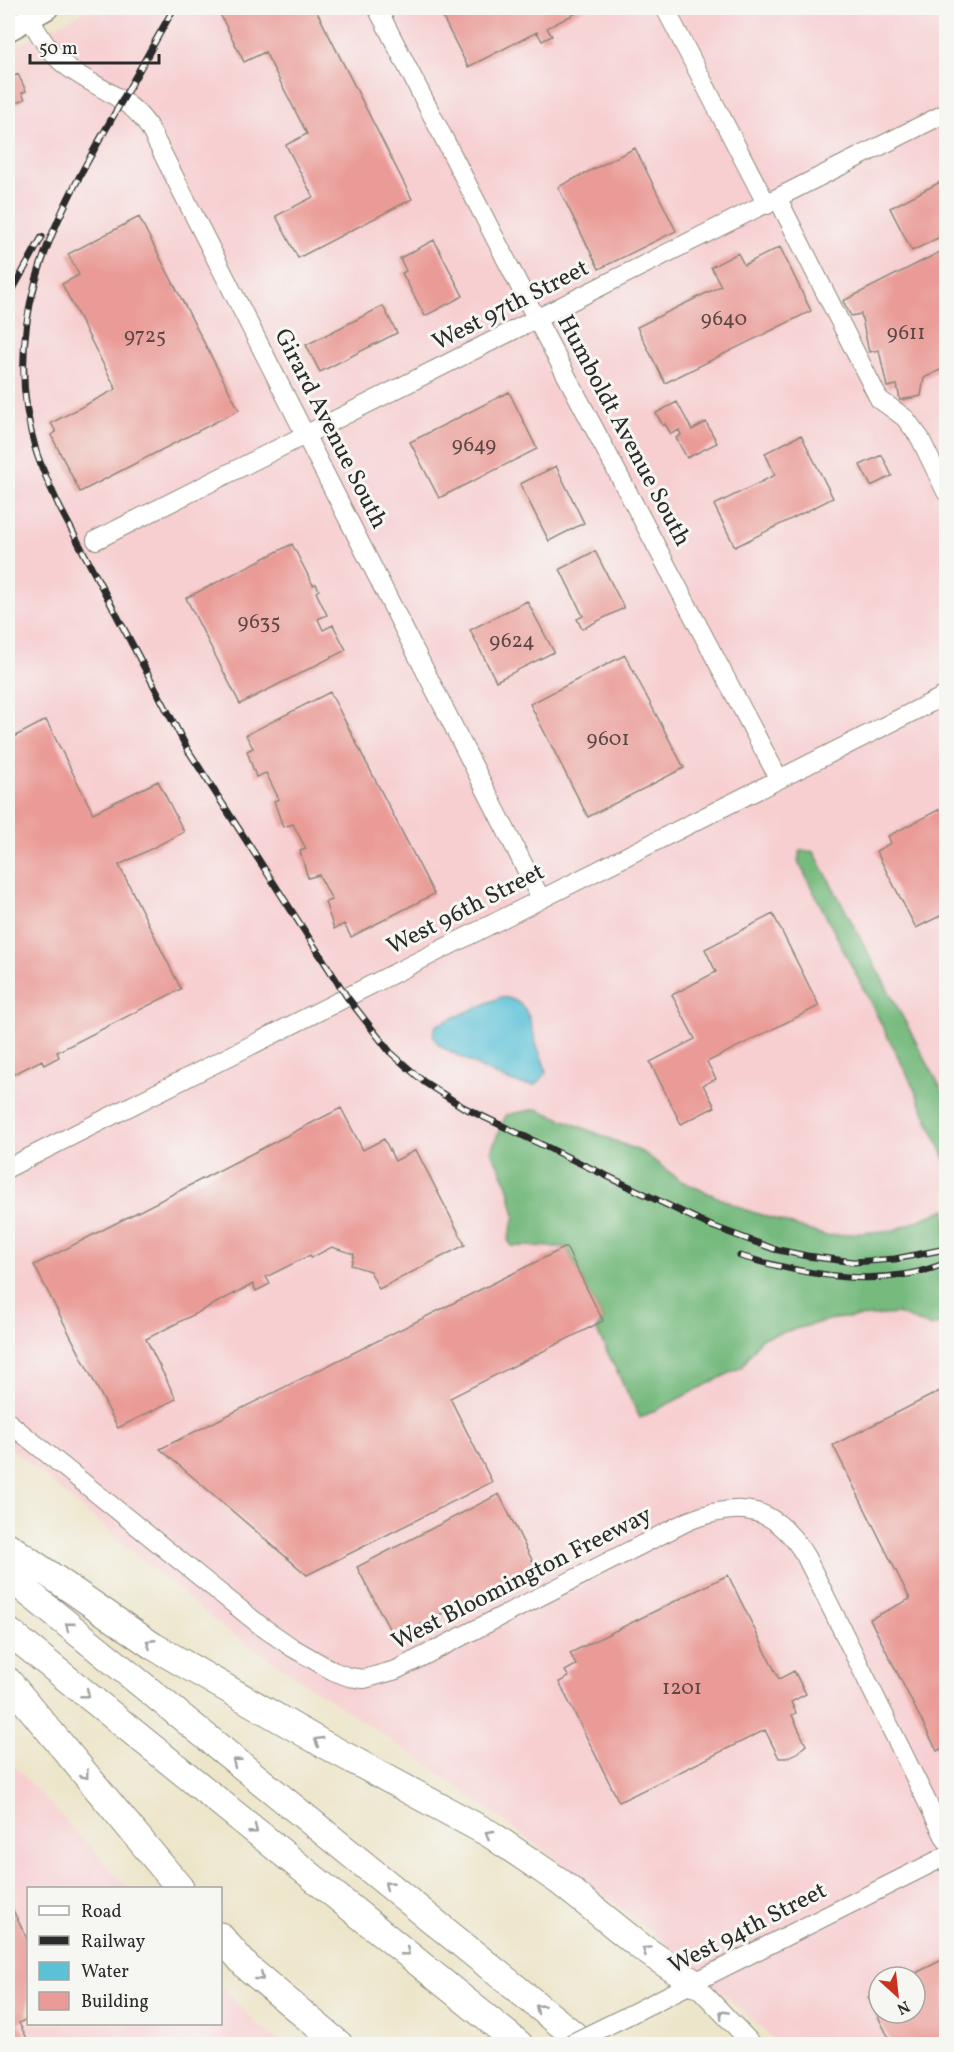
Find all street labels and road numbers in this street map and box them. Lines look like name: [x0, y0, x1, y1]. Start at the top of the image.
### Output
street label: West 97th Street: [427, 252, 595, 360]
street label: Humboldt Avenue South: [547, 309, 699, 553]
street label: Girard Avenue South: [265, 323, 395, 535]
street label: West 96th Street: [381, 856, 551, 964]
street label: West Bloomington Freeway: [386, 1498, 658, 1660]
street label: West 94th Street: [663, 1874, 833, 1984]

